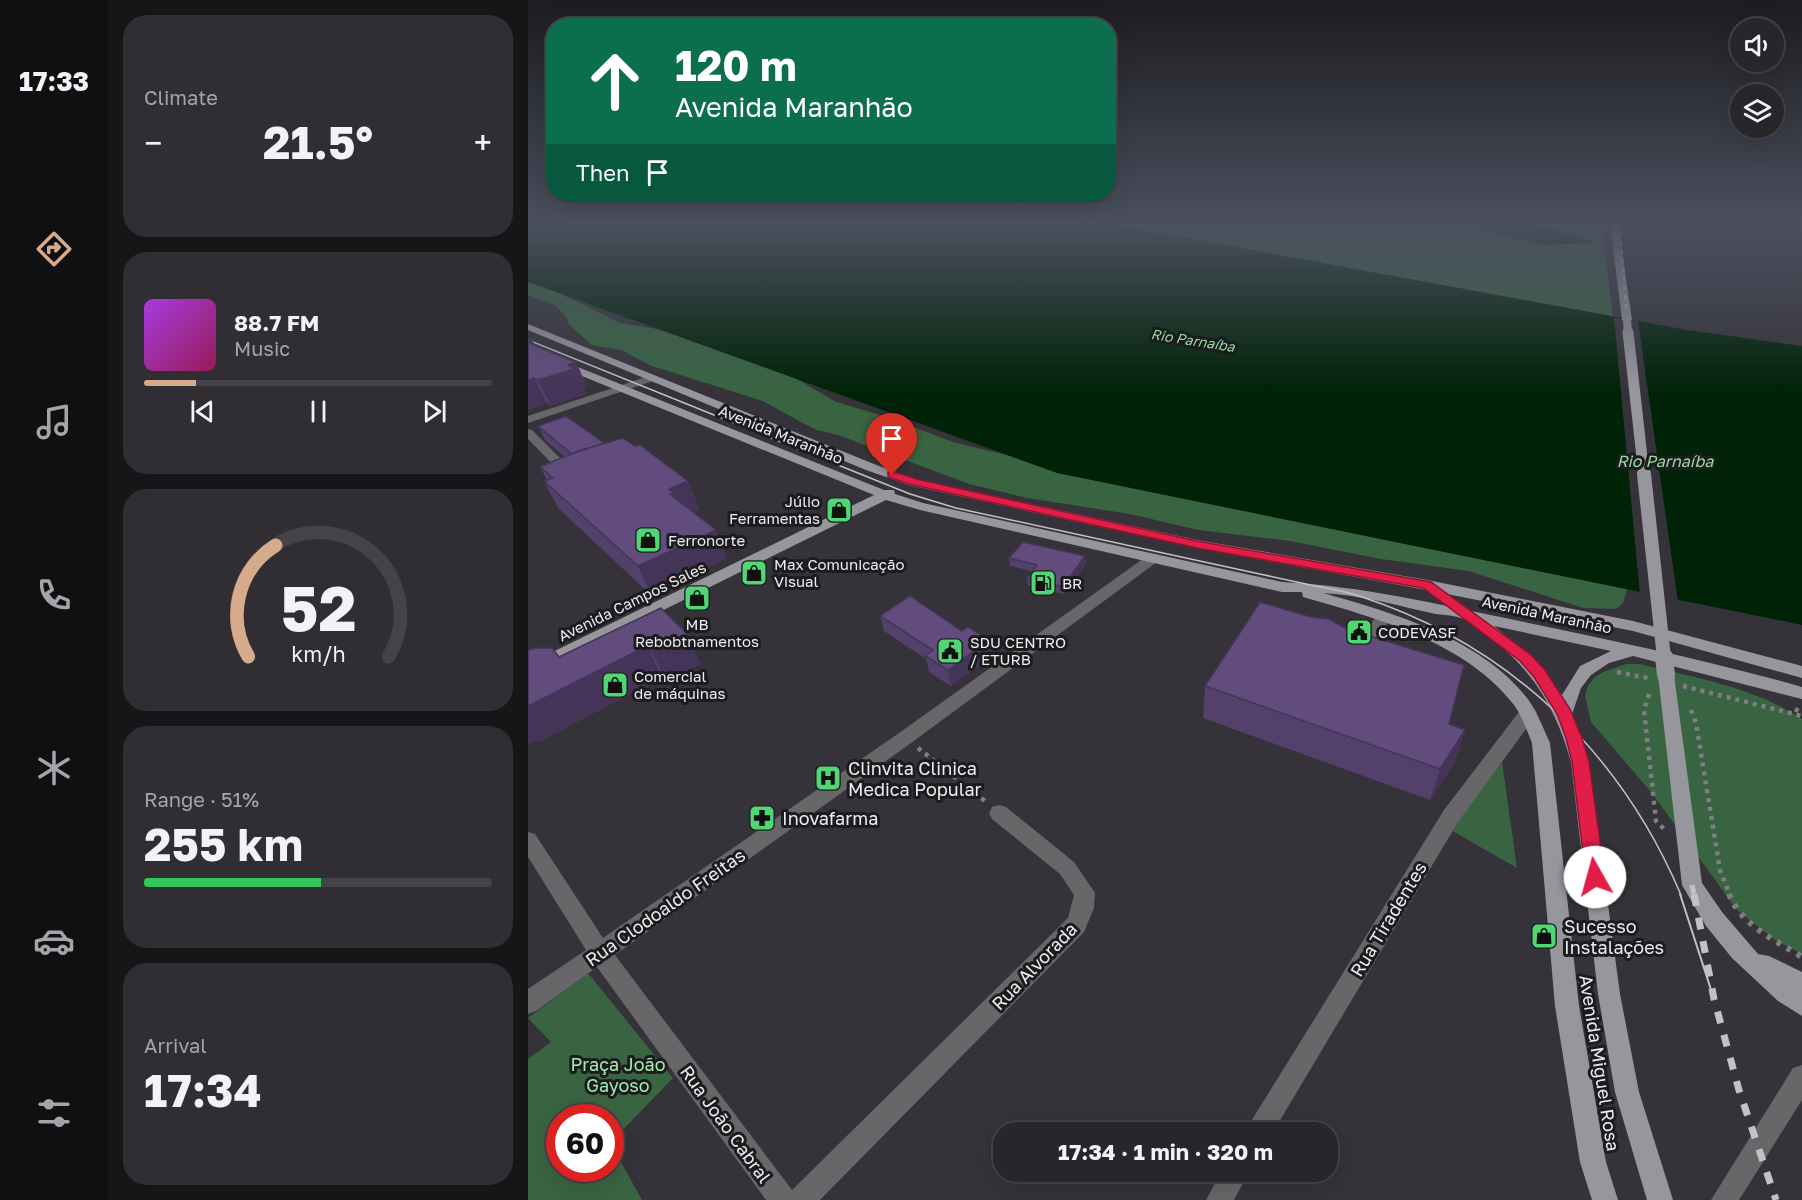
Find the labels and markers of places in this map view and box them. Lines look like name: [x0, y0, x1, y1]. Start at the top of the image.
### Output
pin: [866, 413, 917, 475]
place label: Júlio Ferramentas: [729, 492, 820, 527]
shop icon: Júlio Ferramentas: [824, 495, 854, 525]
shop icon: Ferronorte: [633, 525, 663, 555]
place label: Ferronorte: [668, 531, 745, 549]
place label: Max Comunicação Visual: [774, 555, 904, 590]
shop icon: Max Comunicação Visual: [739, 558, 769, 588]
fuel station icon: BR: [1028, 568, 1058, 598]
place label: BR: [1062, 574, 1082, 592]
shop icon: MB Rebobtnamentos: [682, 583, 712, 613]
place label: MB Rebobtnamentos: [635, 615, 759, 650]
public building icon: CODEVASF: [1344, 617, 1374, 647]
place label: CODEVASF: [1378, 623, 1456, 641]
place label: SDU CENTRO / ETURB: [970, 633, 1066, 668]
public building icon: SDU CENTRO / ETURB: [935, 636, 965, 666]
place label: Comercial de máquinas: [634, 667, 725, 702]
shop icon: Comercial de máquinas: [600, 670, 630, 700]
place label: Clinvita Clinica Medica Popular: [848, 757, 982, 800]
hospital icon: Clinvita Clinica Medica Popular: [813, 763, 843, 793]
pharmacy icon: Inovafarma: [747, 803, 777, 833]
place label: Inovafarma: [782, 807, 878, 829]
place label: Sucesso Instalações: [1564, 915, 1664, 958]
shop icon: Sucesso Instalações: [1529, 921, 1559, 951]

